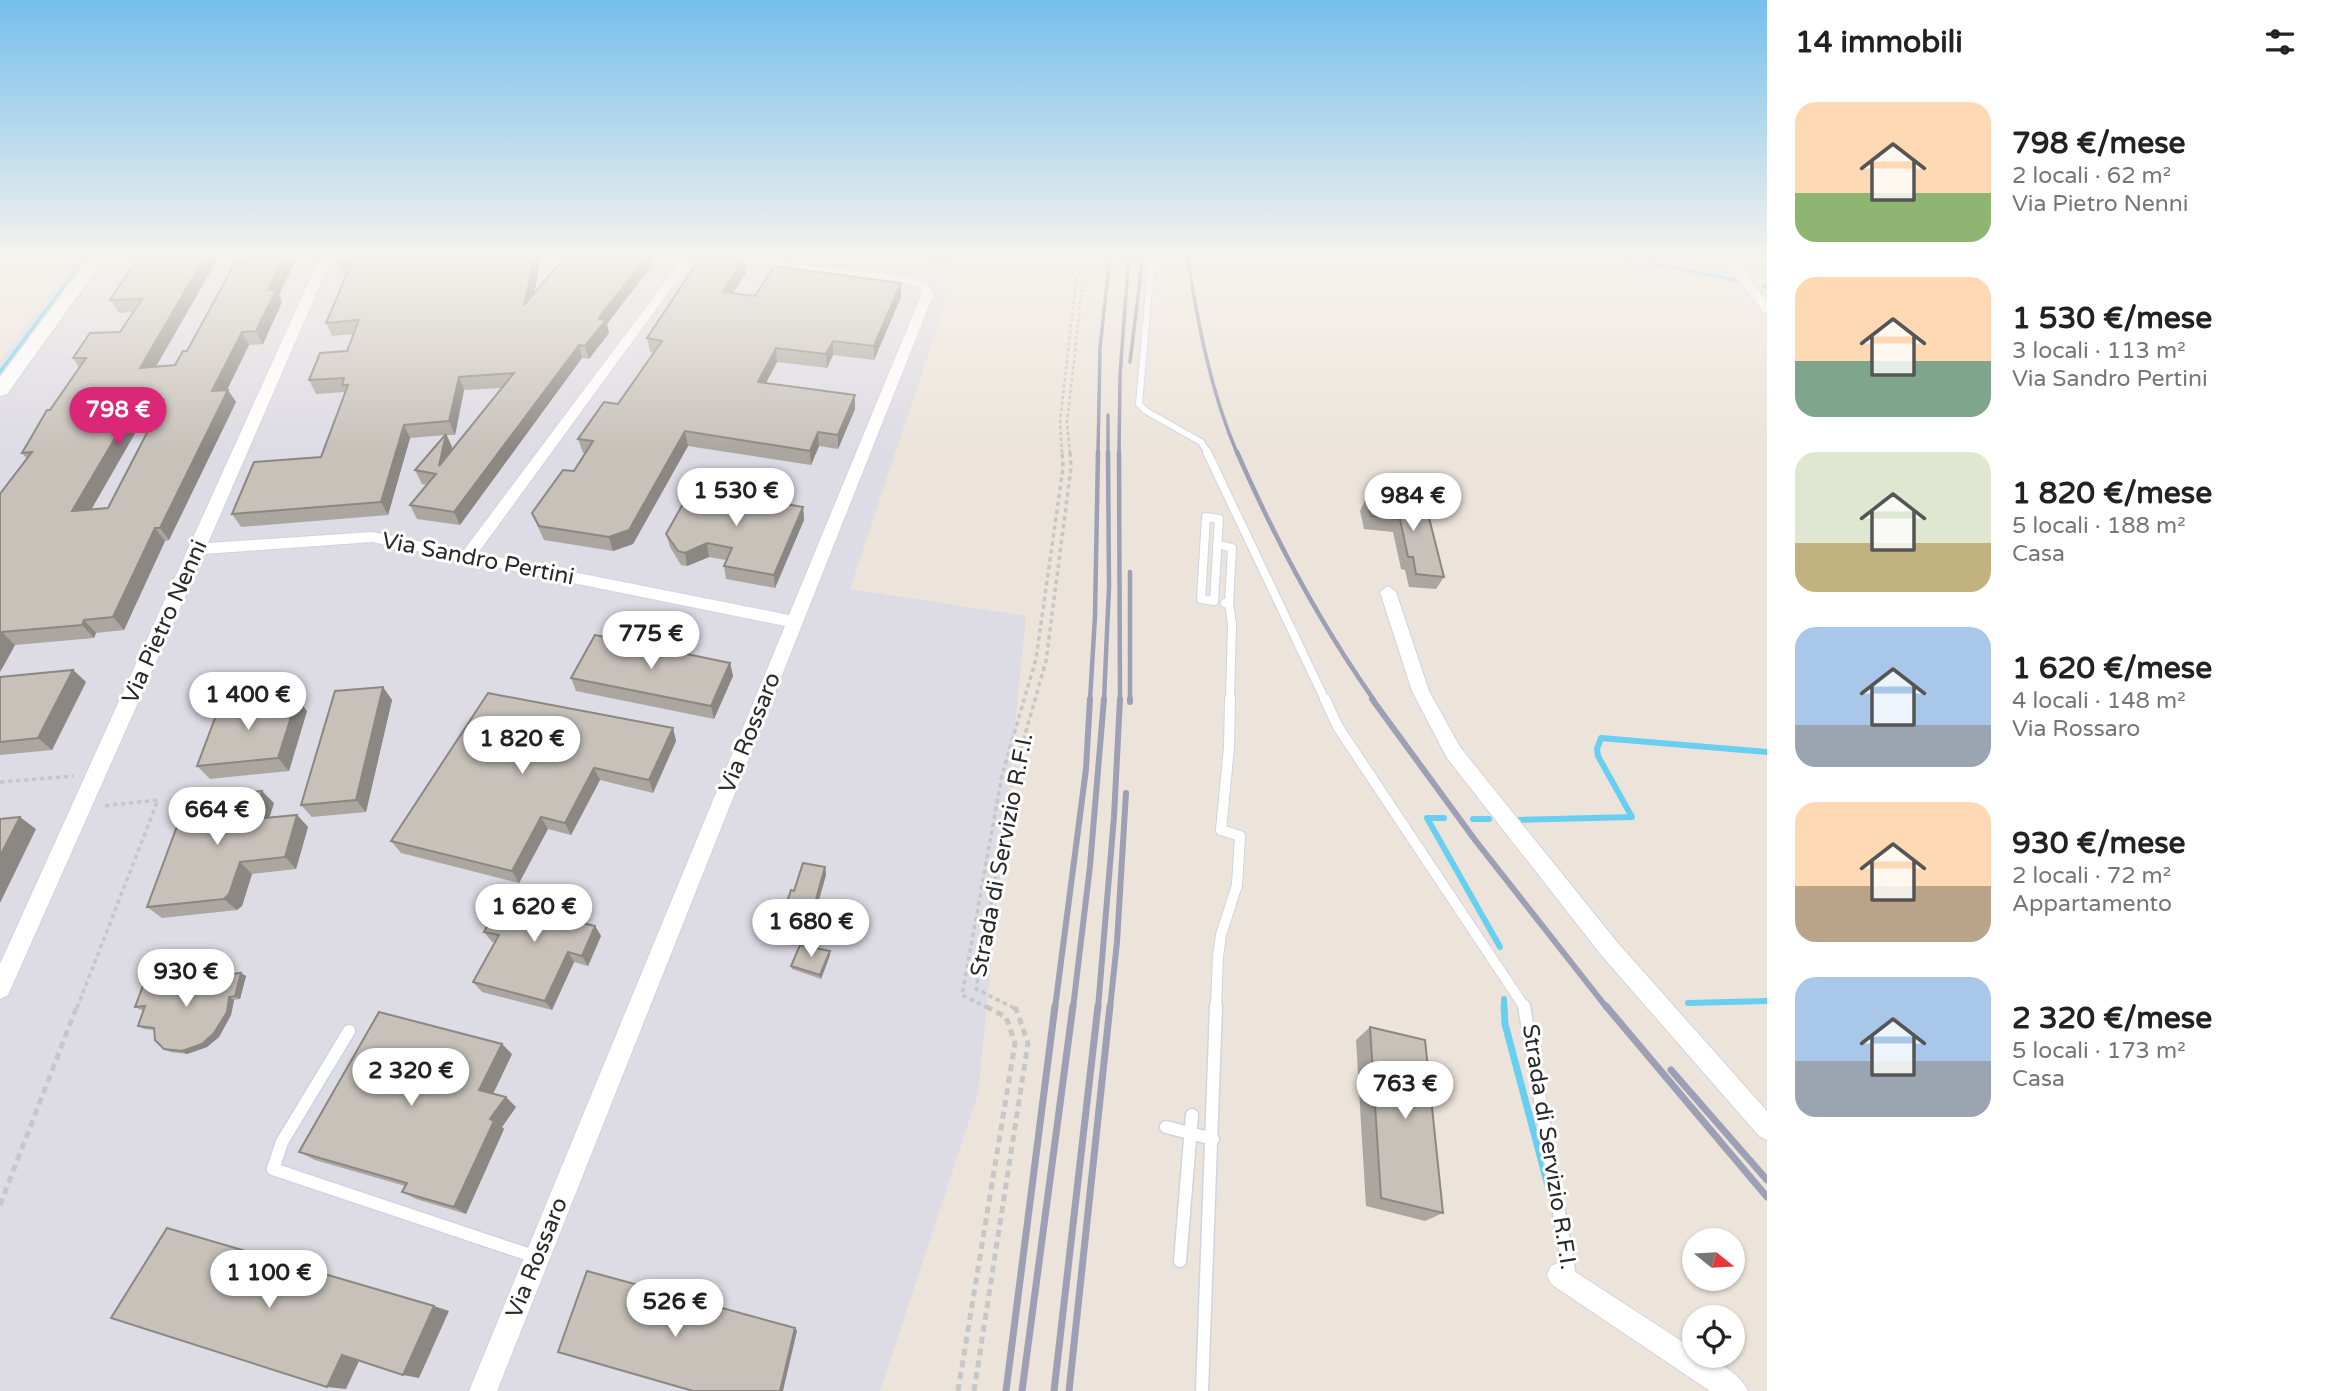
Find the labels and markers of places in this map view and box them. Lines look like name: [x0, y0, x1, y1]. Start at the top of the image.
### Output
pin: 798 €: [69, 388, 167, 447]
pin: 1 530 €: [671, 468, 801, 528]
pin: 984 €: [1364, 474, 1462, 533]
pin: 775 €: [602, 612, 700, 671]
pin: 1 400 €: [183, 672, 313, 732]
pin: 1 820 €: [457, 716, 587, 776]
pin: 664 €: [168, 788, 266, 847]
pin: 1 620 €: [469, 884, 599, 944]
pin: 1 680 €: [746, 900, 876, 959]
pin: 930 €: [137, 950, 235, 1009]
pin: 2 320 €: [346, 1048, 476, 1108]
pin: 763 €: [1356, 1062, 1454, 1121]
pin: 1 100 €: [204, 1250, 334, 1310]
pin: 526 €: [626, 1280, 724, 1339]

